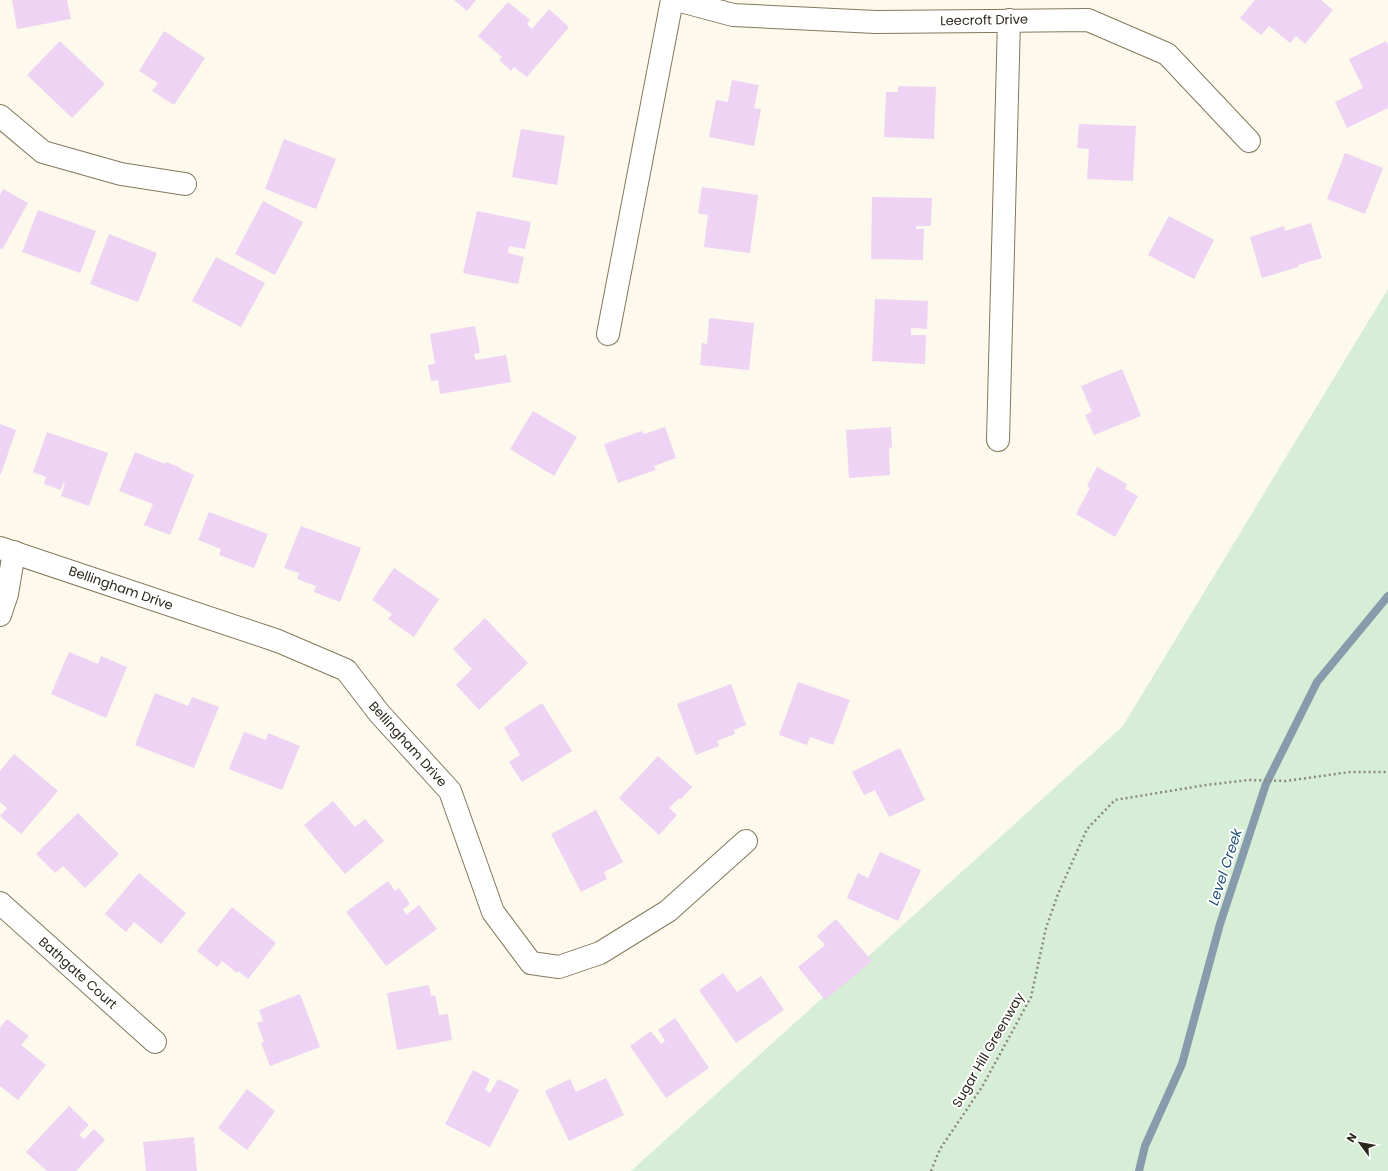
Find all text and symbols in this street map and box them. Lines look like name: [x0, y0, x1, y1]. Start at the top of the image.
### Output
street label: Leecroft Drive: [940, 10, 1028, 30]
street label: Bellingham Drive: [66, 561, 176, 615]
street label: Bellingham Drive: [364, 697, 452, 791]
water label: Level Creek: [1203, 825, 1247, 908]
street label: Bathgate Court: [35, 933, 122, 1014]
street label: Sugar Hill Greenway: [947, 988, 1029, 1111]
north arrow: [1340, 1123, 1380, 1163]
text: N: [1343, 1130, 1360, 1145]

